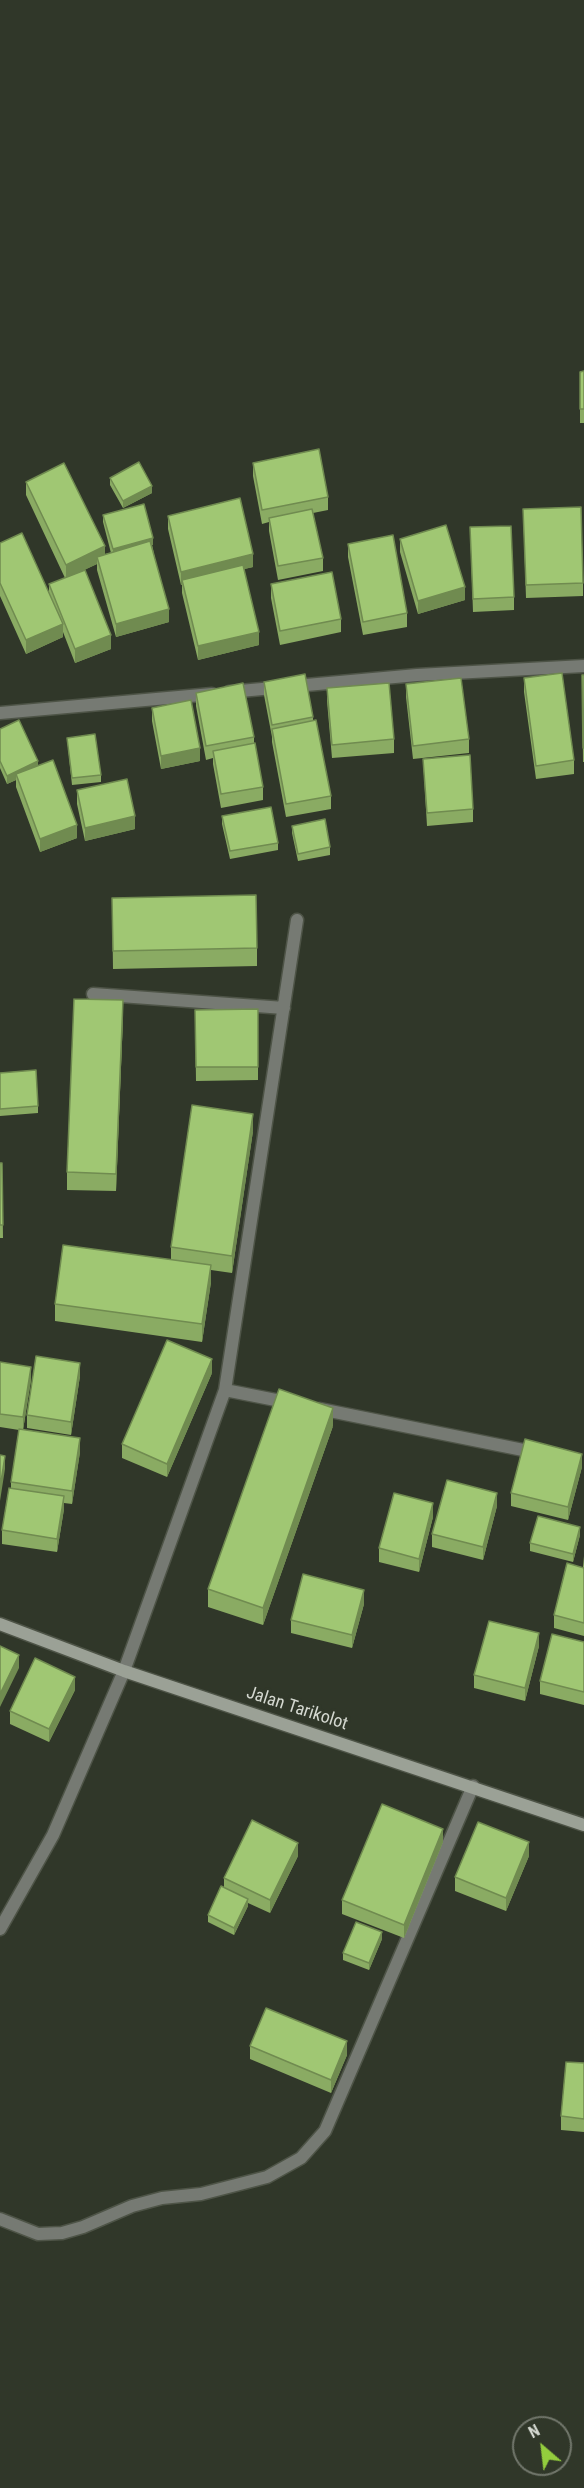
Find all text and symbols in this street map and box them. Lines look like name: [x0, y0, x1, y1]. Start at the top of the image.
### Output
street label: Jalan Tarikolot: [244, 1682, 350, 1736]
north arrow: [512, 2416, 572, 2476]
text: N: [525, 2421, 543, 2442]

